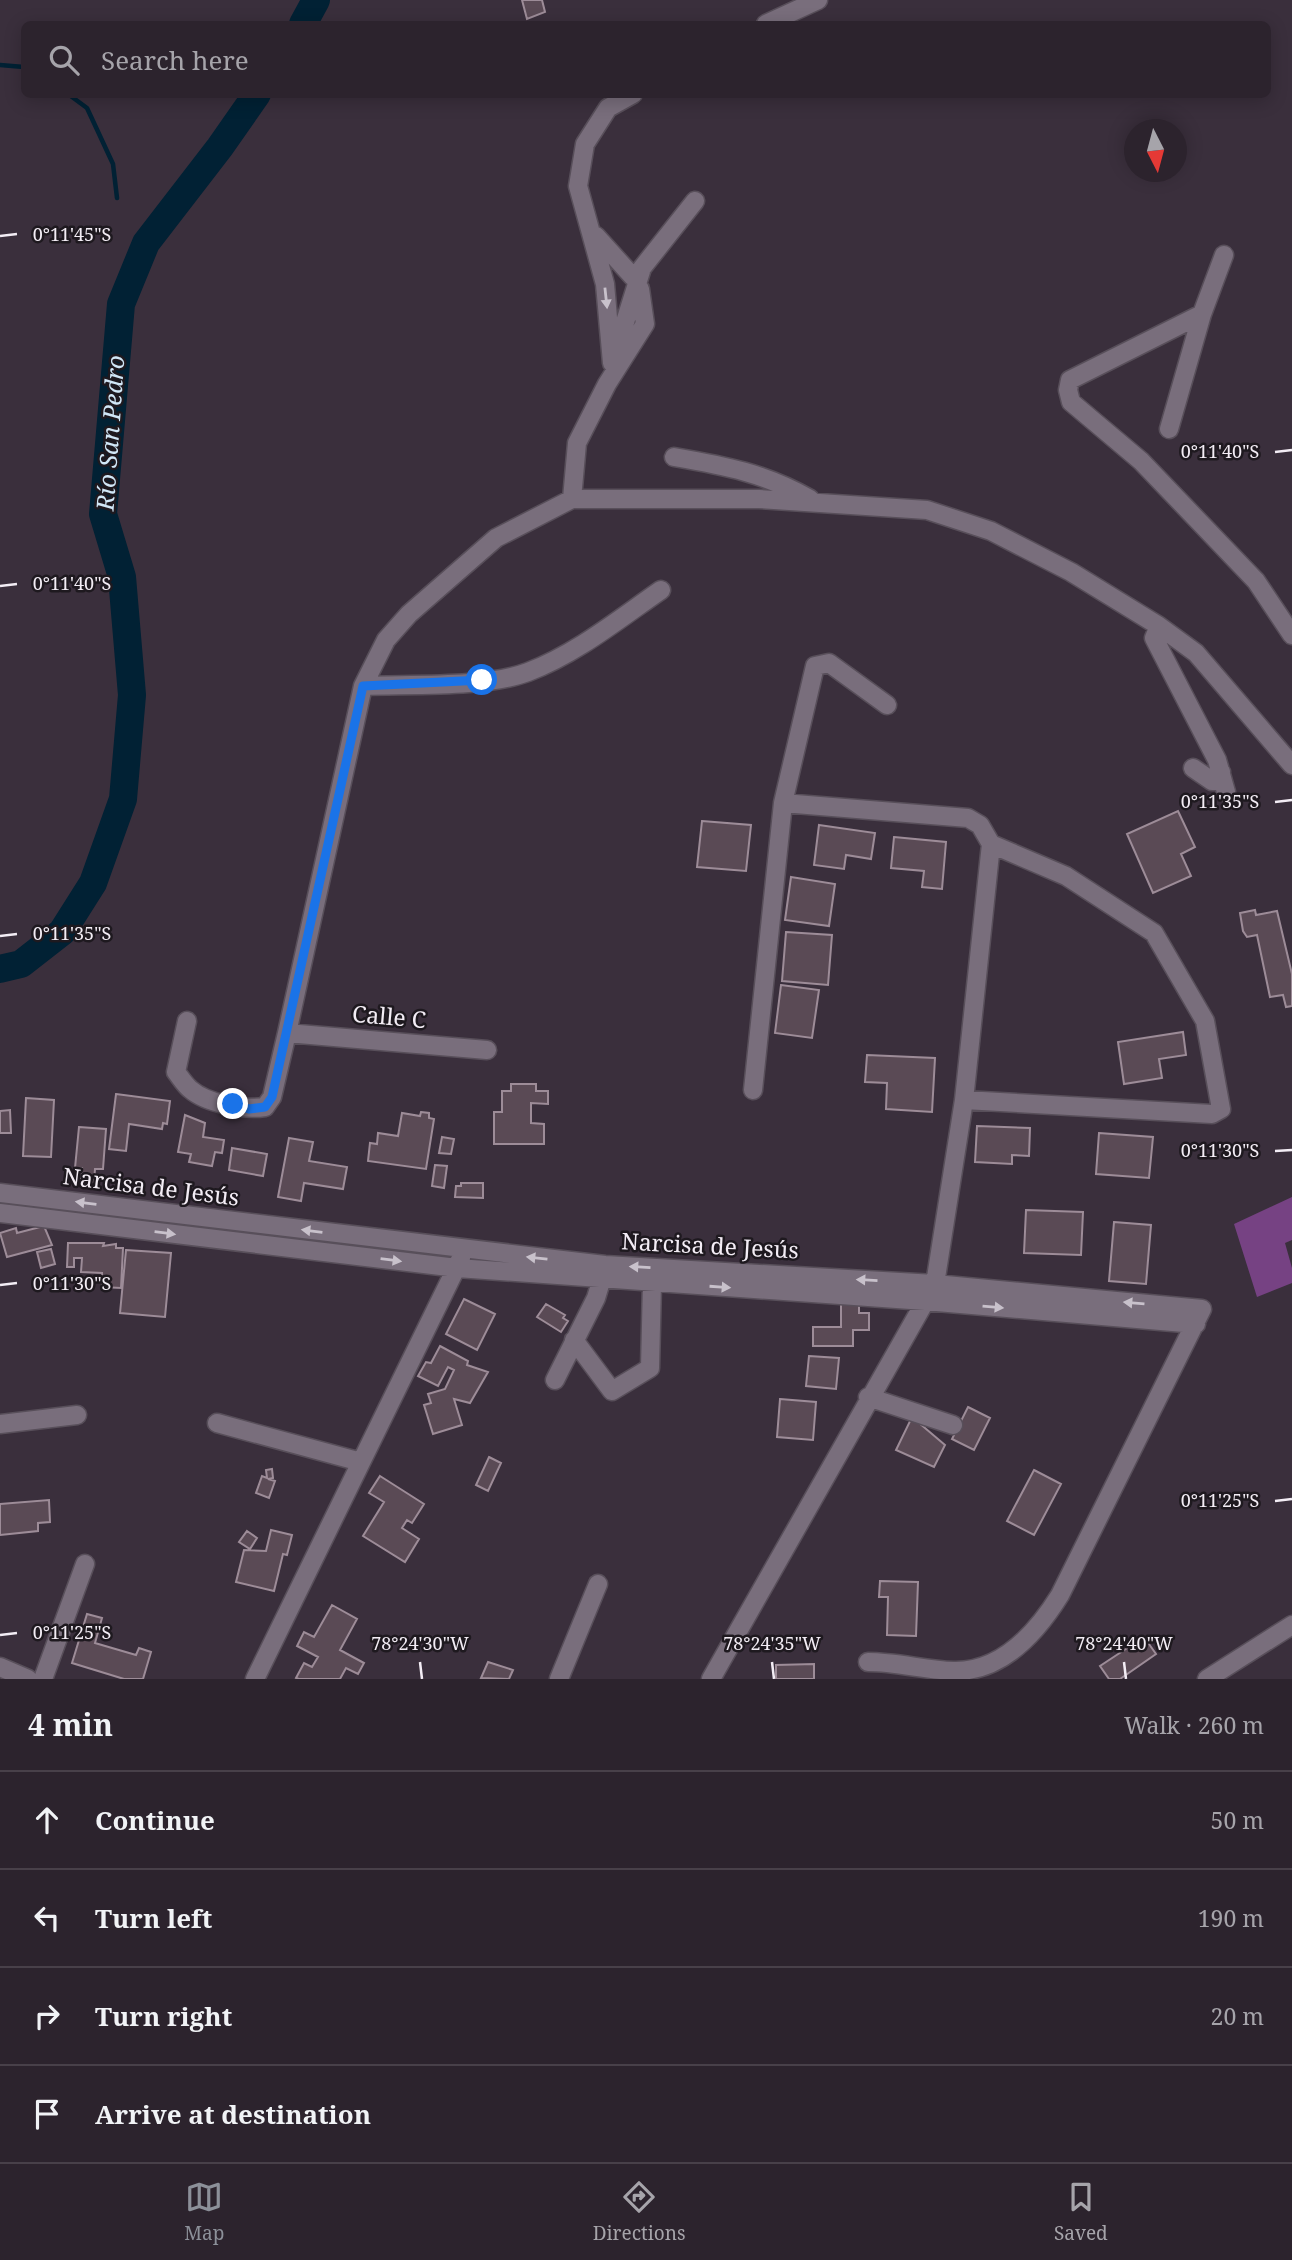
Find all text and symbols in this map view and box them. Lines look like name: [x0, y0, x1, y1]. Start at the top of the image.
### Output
search box: [21, 21, 1271, 98]
icon: search: [45, 41, 83, 79]
text: Search here: [101, 42, 249, 78]
north arrow: [1124, 119, 1187, 182]
text: 0°11'45"S: [33, 222, 111, 246]
one-way arrow: [601, 287, 612, 309]
water label: Río San Pedro: [88, 354, 131, 513]
text: 0°11'40"S: [1181, 439, 1259, 463]
text: 0°11'40"S: [33, 571, 111, 595]
route start: [466, 664, 497, 695]
text: 0°11'35"S: [1181, 789, 1259, 813]
text: 0°11'35"S: [33, 921, 111, 945]
street label: Calle C: [351, 997, 427, 1035]
route end: [217, 1088, 248, 1119]
text: 0°11'30"S: [1181, 1138, 1259, 1162]
street label: Narcisa de Jesús: [61, 1159, 241, 1213]
one-way arrow: [75, 1198, 97, 1209]
street label: Narcisa de Jesús: [621, 1224, 800, 1266]
one-way arrow: [300, 1226, 322, 1237]
one-way arrow: [154, 1228, 176, 1239]
one-way arrow: [526, 1252, 548, 1263]
one-way arrow: [380, 1255, 402, 1266]
one-way arrow: [629, 1261, 651, 1272]
text: 0°11'30"S: [33, 1271, 111, 1295]
one-way arrow: [856, 1274, 878, 1285]
one-way arrow: [709, 1282, 731, 1293]
one-way arrow: [1123, 1297, 1145, 1308]
one-way arrow: [982, 1302, 1004, 1313]
text: 0°11'25"S: [1181, 1488, 1259, 1512]
text: 0°11'25"S: [33, 1620, 111, 1644]
text: 78°24'30"W: [371, 1631, 469, 1655]
text: 78°24'35"W: [723, 1631, 821, 1655]
text: 78°24'40"W: [1075, 1631, 1173, 1655]
text: 4 min: [28, 1704, 113, 1745]
text: Walk · 260 m: [1124, 1709, 1264, 1741]
icon: ahead: [28, 1801, 66, 1839]
text: Continue: [95, 1802, 215, 1838]
text: 50 m: [1211, 1804, 1264, 1836]
icon: left: [28, 1899, 66, 1937]
text: Turn left: [95, 1900, 212, 1936]
text: 190 m: [1198, 1902, 1264, 1934]
icon: right: [28, 1997, 66, 2035]
text: Turn right: [95, 1998, 232, 2034]
text: 20 m: [1211, 2000, 1264, 2032]
icon: arrive: [28, 2095, 66, 2133]
text: Arrive at destination: [95, 2096, 371, 2132]
tab: Map: [184, 2178, 224, 2246]
tab: Directions: [593, 2178, 686, 2246]
tab: Saved: [1054, 2178, 1108, 2246]

